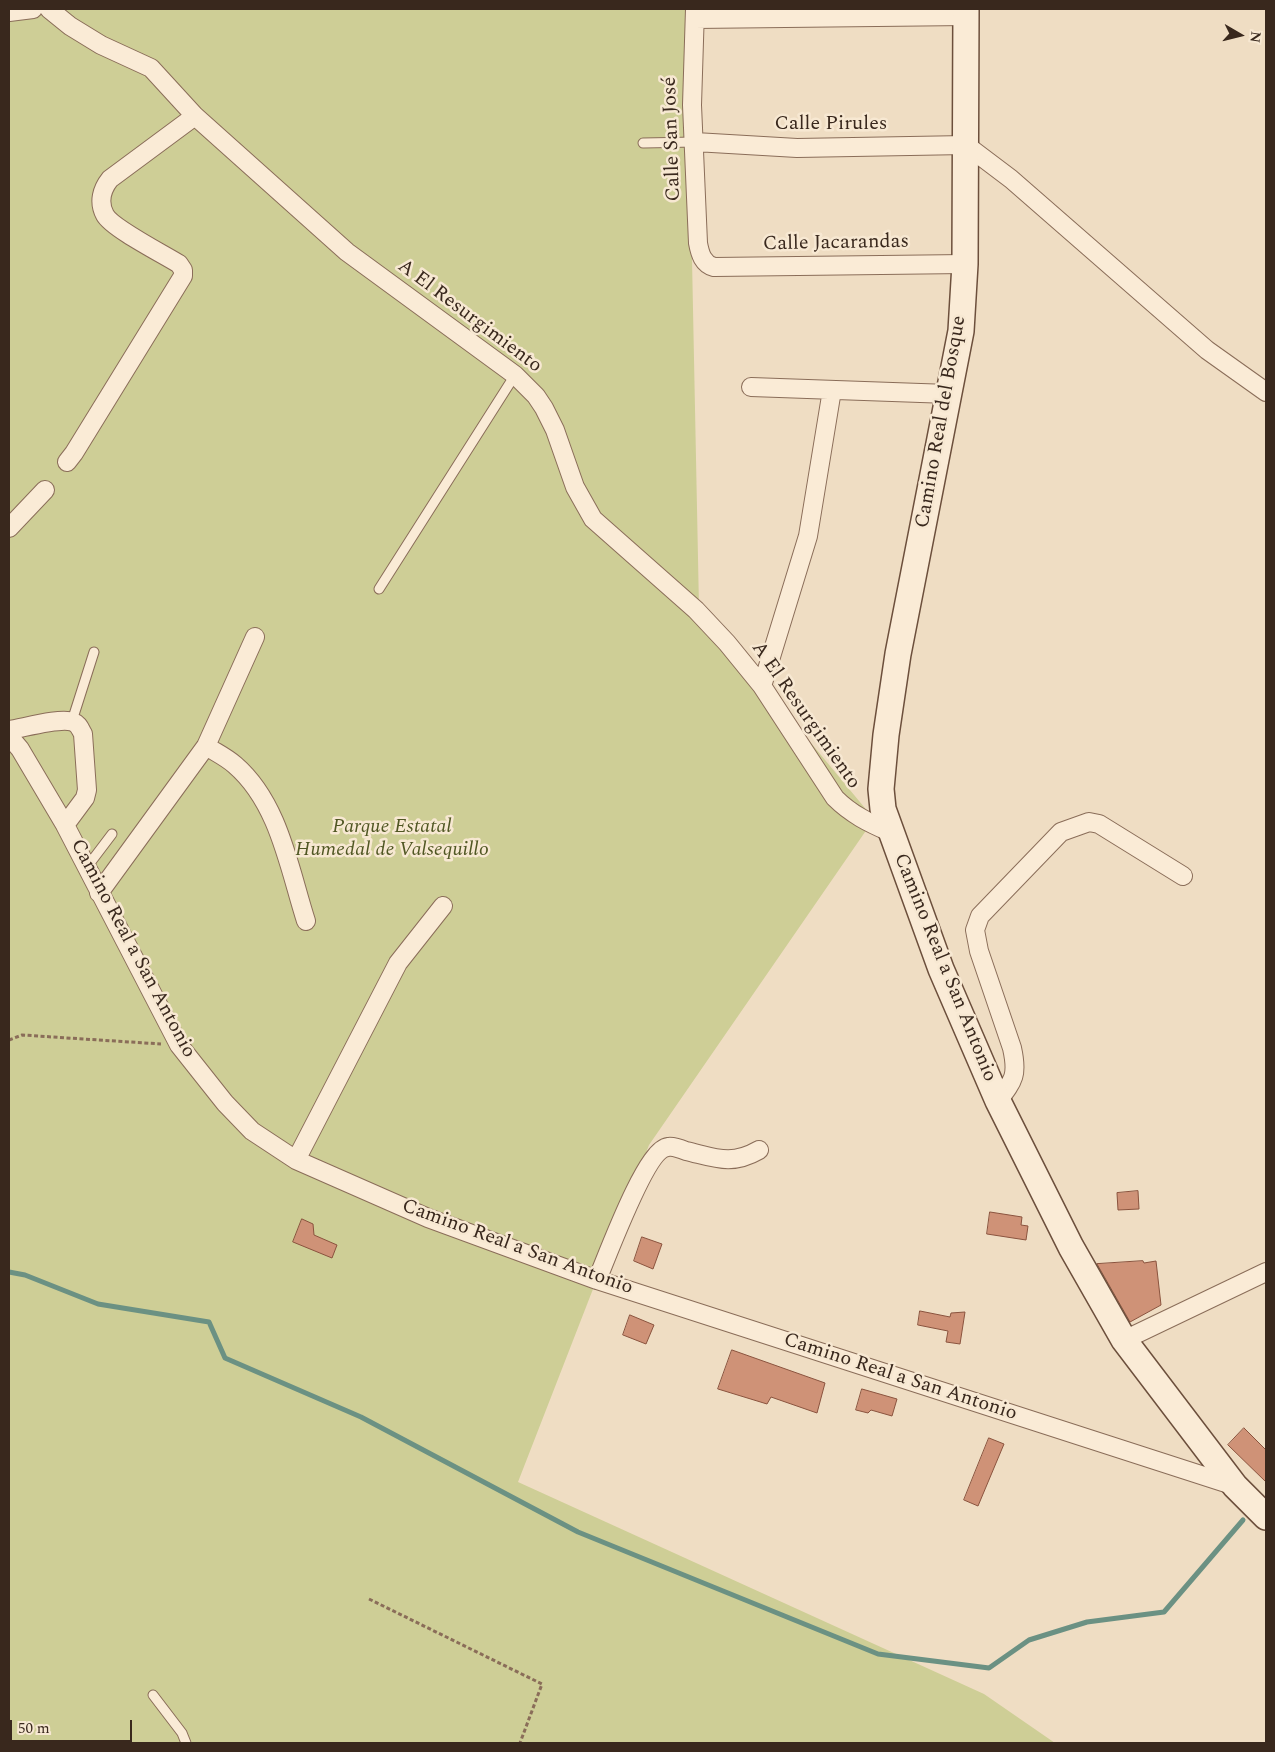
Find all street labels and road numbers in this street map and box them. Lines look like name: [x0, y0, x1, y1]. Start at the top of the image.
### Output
street label: Calle San José: [659, 76, 687, 202]
street label: Calle Pirules: [774, 113, 888, 137]
street label: Calle Jacarandas: [763, 231, 909, 257]
street label: A El Resurgimiento: [392, 255, 546, 379]
street label: Camino Real del Bosque: [911, 314, 973, 530]
street label: A El Resurgimiento: [745, 638, 865, 794]
street label: Camino Real a San Antonio: [64, 836, 200, 1062]
street label: Camino Real a San Antonio: [887, 850, 1001, 1086]
street label: Camino Real a San Antonio: [398, 1195, 636, 1301]
street label: Camino Real a San Antonio: [780, 1329, 1020, 1427]

